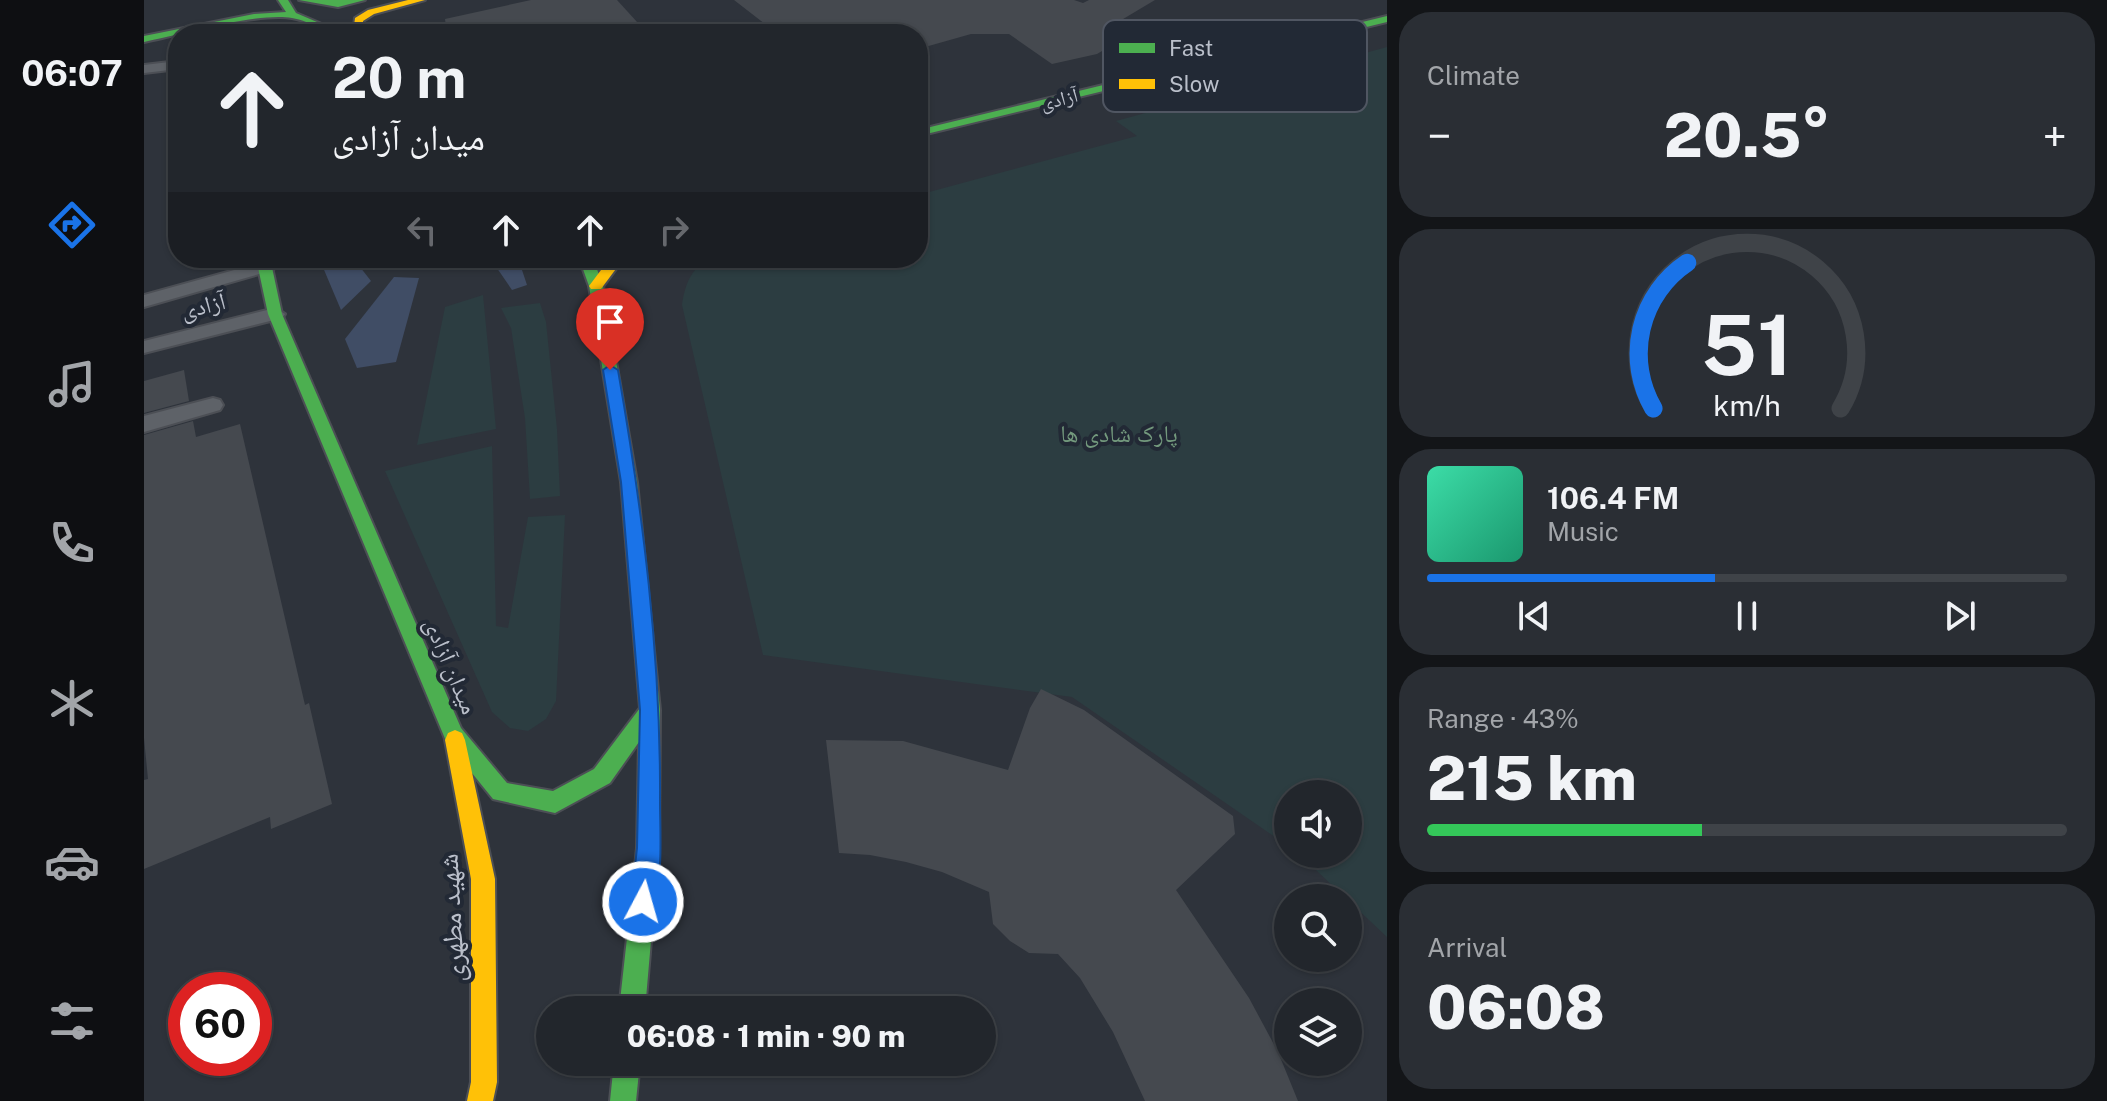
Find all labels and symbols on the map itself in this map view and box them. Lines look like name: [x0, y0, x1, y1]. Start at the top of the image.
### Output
legend: [1103, 20, 1367, 112]
text: Fast: [1169, 35, 1213, 61]
text: Slow: [1169, 71, 1219, 97]
street label: آزادی: [1038, 83, 1081, 115]
street label: آزادی: [177, 286, 229, 325]
pin: [576, 288, 644, 370]
park label: پارک شادی ها: [1060, 419, 1178, 448]
street label: میدان آزادی: [418, 613, 485, 718]
street label: شهید مطهری: [431, 853, 471, 983]
position arrow: [601, 860, 685, 944]
speed limit sign: 60: [168, 972, 272, 1076]

